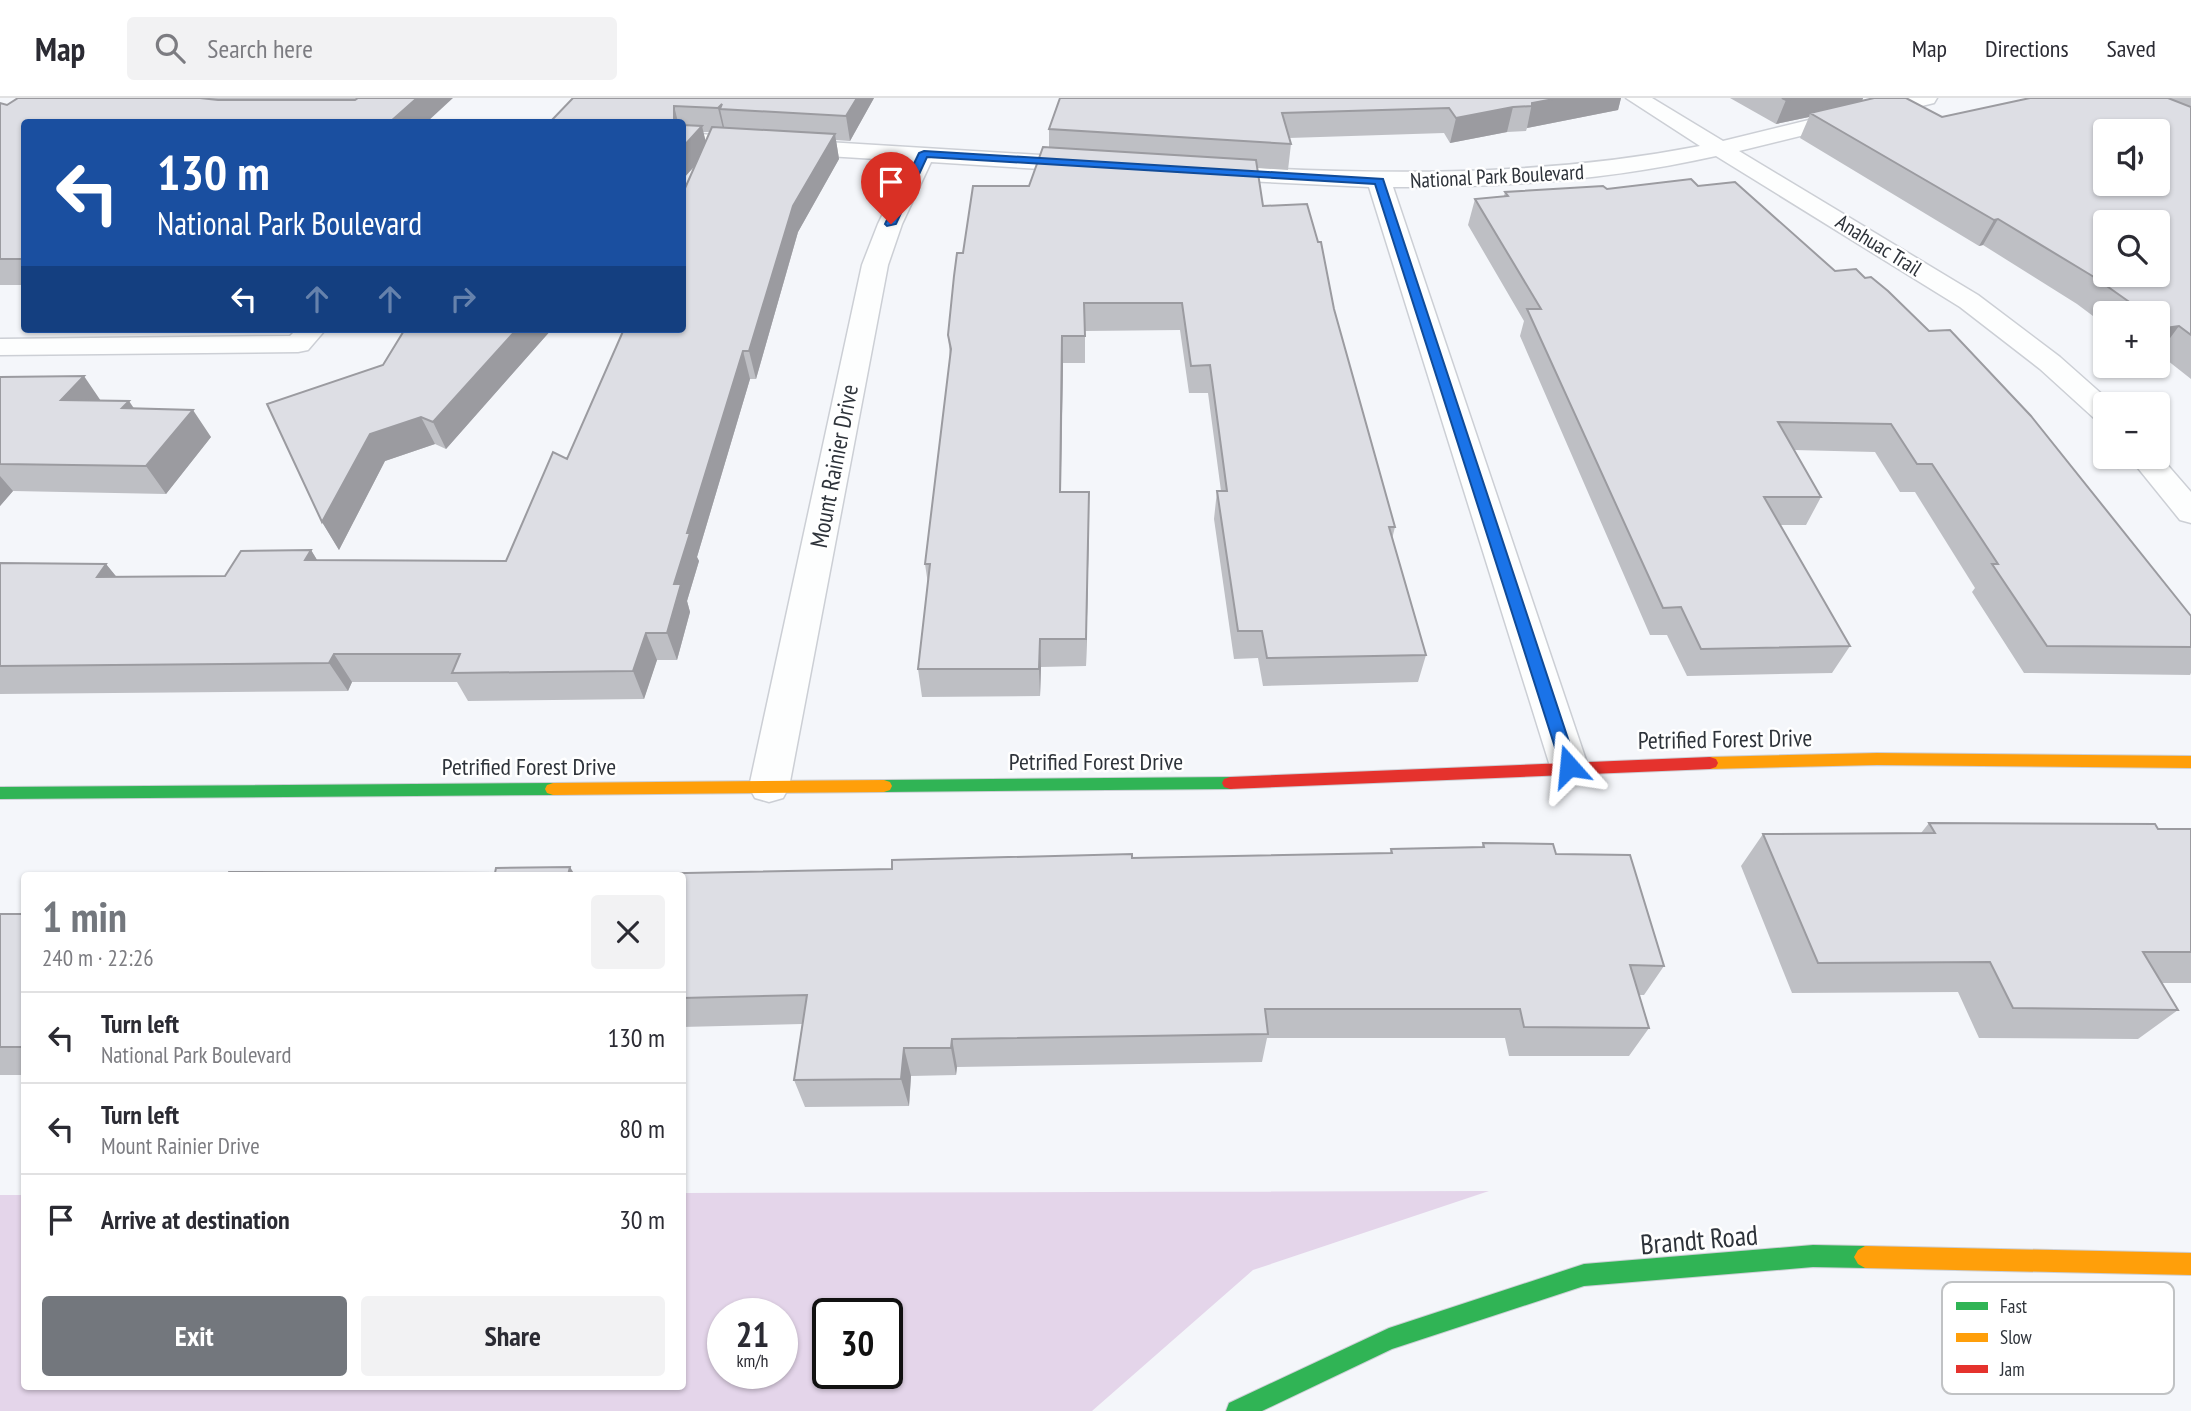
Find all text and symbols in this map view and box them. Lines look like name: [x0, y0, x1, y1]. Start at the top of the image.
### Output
search box: [127, 17, 617, 80]
text: Map: [35, 27, 85, 70]
icon: search: [151, 29, 189, 67]
text: Search here: [207, 32, 313, 65]
text: Map: [1912, 33, 1947, 64]
text: Directions: [1985, 33, 2069, 64]
text: Saved: [2107, 33, 2156, 64]
map controls: [2093, 119, 2170, 469]
button: sound: [2093, 119, 2170, 196]
text: 130 m: [157, 140, 270, 204]
icon: left: [42, 147, 133, 238]
pin: [861, 152, 921, 224]
street label: National Park Boulevard: [1409, 158, 1585, 194]
icon: arrive: [872, 163, 910, 201]
text: National Park Boulevard: [157, 202, 422, 244]
street label: Anahuac Trail: [1831, 208, 1927, 282]
button: search: [2093, 210, 2170, 287]
icon: left: [225, 280, 263, 318]
icon: ahead: [298, 280, 336, 318]
icon: ahead: [371, 280, 409, 318]
icon: right: [444, 280, 482, 318]
button: +: [2093, 301, 2170, 378]
street label: Mount Rainier Drive: [803, 382, 865, 550]
button: −: [2093, 392, 2170, 469]
street label: Petrified Forest Drive: [1638, 722, 1812, 756]
position arrow: [1532, 729, 1606, 803]
street label: Petrified Forest Drive: [1009, 746, 1183, 777]
street label: Petrified Forest Drive: [442, 751, 616, 782]
text: 1 min: [42, 889, 127, 944]
button: close: [591, 895, 665, 969]
text: 240 m · 22:26: [42, 943, 154, 972]
text: Turn left: [101, 1007, 179, 1040]
icon: left: [42, 1019, 80, 1057]
text: 130 m: [607, 1021, 665, 1054]
text: National Park Boulevard: [101, 1040, 291, 1069]
text: Turn left: [101, 1098, 179, 1131]
icon: left: [42, 1110, 80, 1148]
text: 80 m: [619, 1112, 665, 1145]
text: Mount Rainier Drive: [101, 1131, 260, 1160]
icon: arrive: [42, 1201, 80, 1239]
text: Arrive at destination: [101, 1203, 290, 1236]
text: 30 m: [619, 1203, 665, 1236]
street label: Brandt Road: [1639, 1215, 1759, 1263]
legend: [1942, 1282, 2174, 1394]
text: Fast: [2000, 1294, 2028, 1318]
button: Exit: [42, 1296, 347, 1376]
button: Share: [361, 1296, 665, 1376]
speed limit sign: 30: [812, 1298, 903, 1389]
text: 21: [736, 1311, 769, 1357]
text: Slow: [2000, 1325, 2033, 1349]
text: km/h: [737, 1349, 768, 1372]
text: Jam: [1999, 1357, 2025, 1381]

